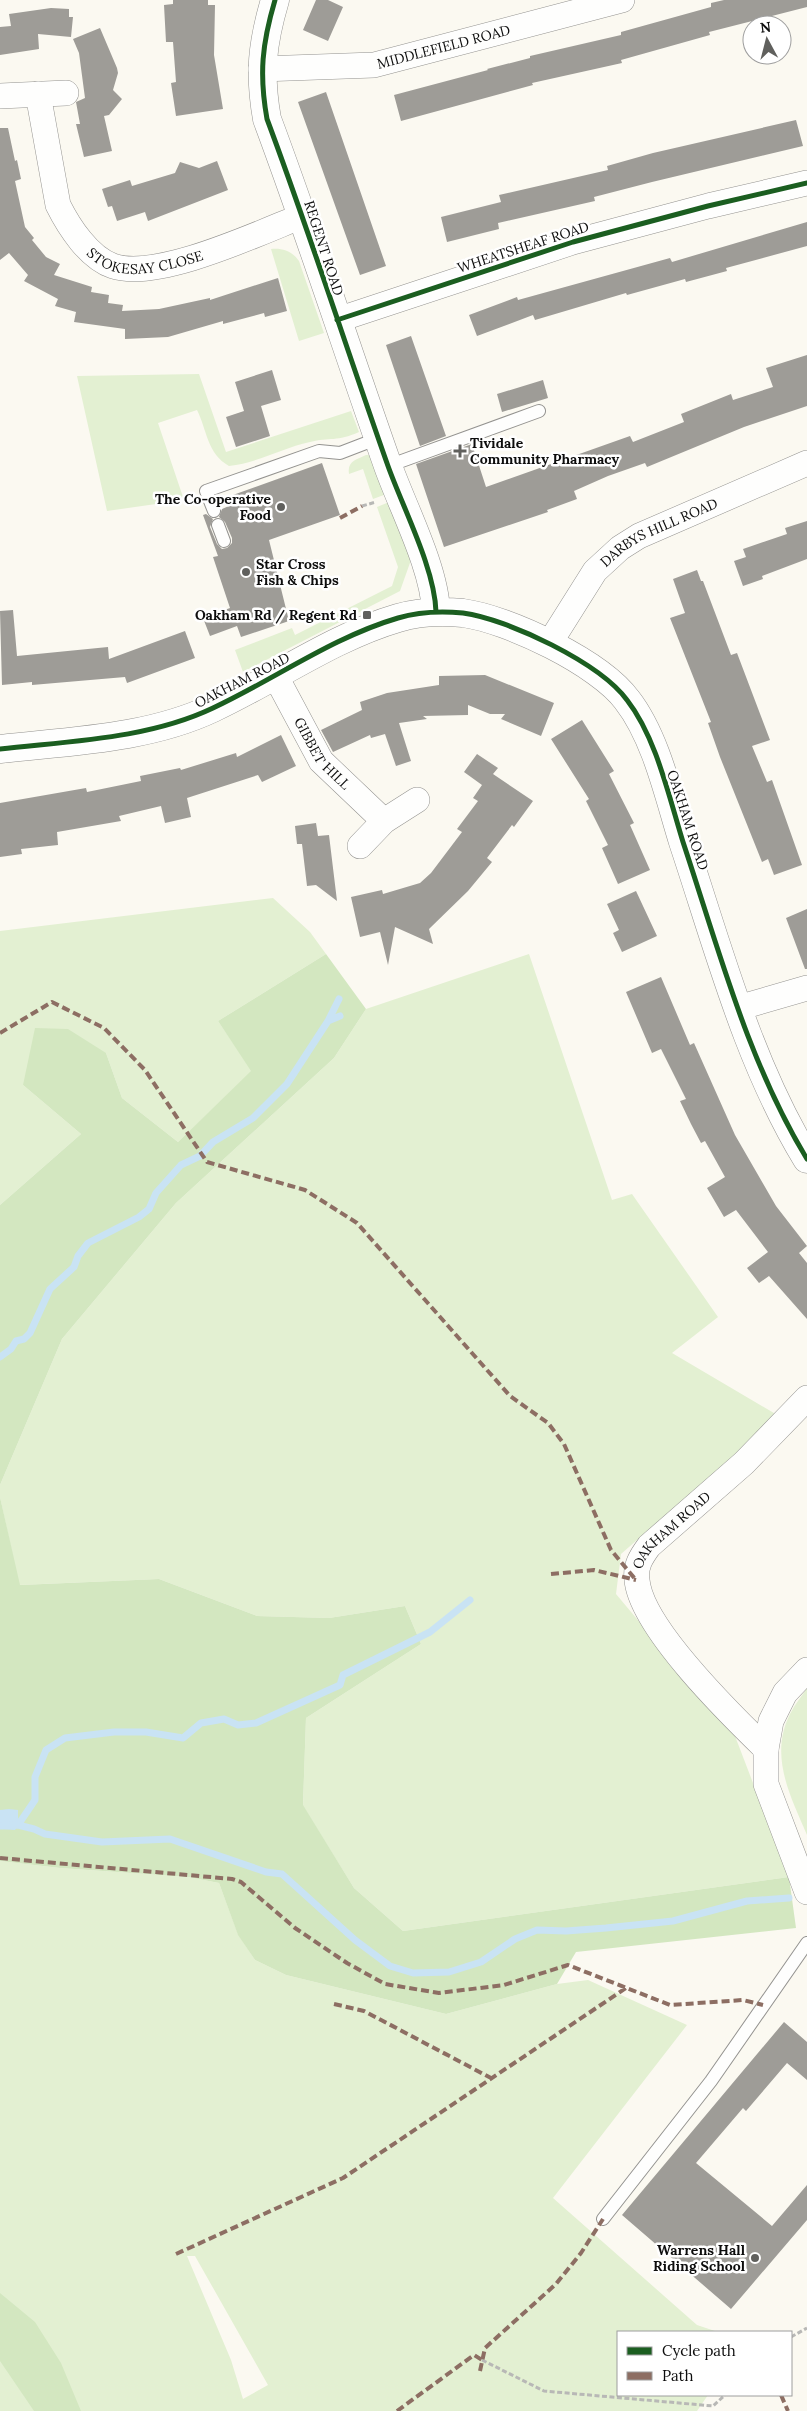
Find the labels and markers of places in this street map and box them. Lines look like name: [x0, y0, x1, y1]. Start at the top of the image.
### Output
place label: Tividale Community Pharmacy: [470, 434, 620, 468]
marker: Tividale Community Pharmacy: [454, 445, 466, 457]
place label: The Co-operative Food: [155, 490, 271, 524]
marker: The Co-operative Food: [275, 501, 287, 513]
place label: Star Cross Fish & Chips: [256, 555, 339, 589]
marker: Star Cross Fish & Chips: [240, 566, 252, 578]
place label: Oakham Rd / Regent Rd: [195, 606, 357, 624]
marker: Oakham Rd / Regent Rd: [361, 609, 373, 621]
place label: Warrens Hall Riding School: [653, 2241, 746, 2275]
marker: Warrens Hall Riding School: [749, 2252, 761, 2264]

